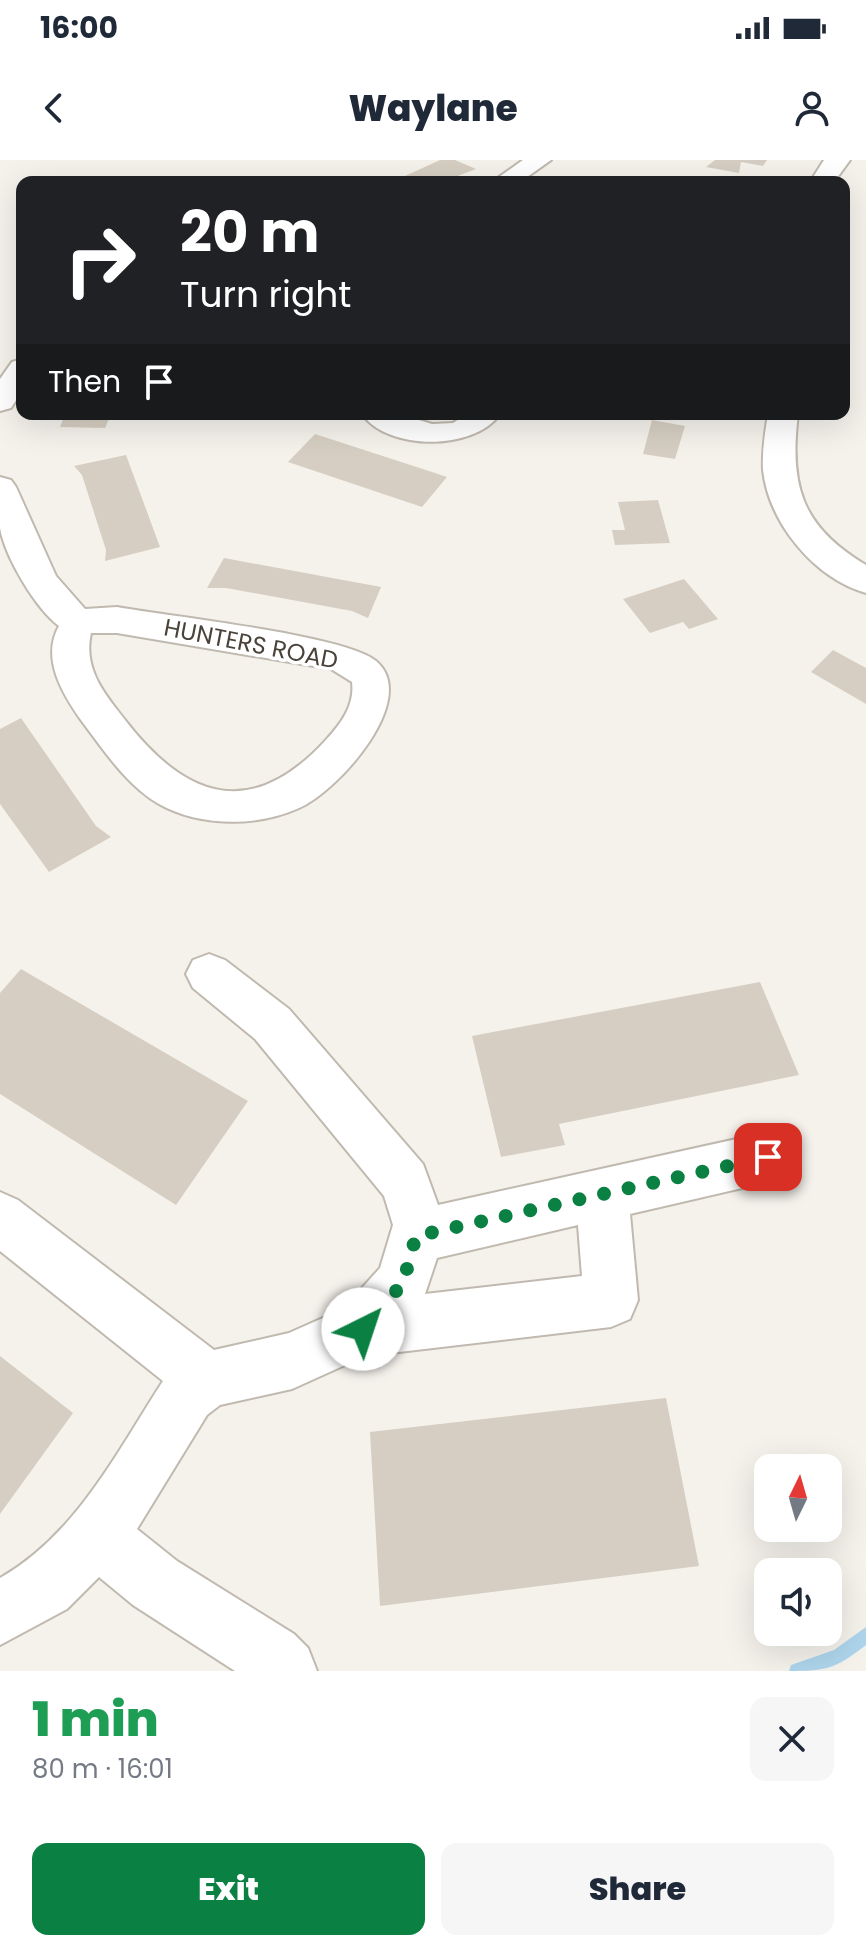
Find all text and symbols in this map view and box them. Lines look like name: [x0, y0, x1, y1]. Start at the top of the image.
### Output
text: 16:00: [40, 6, 118, 49]
text: Waylane: [348, 83, 518, 134]
icon: back: [32, 86, 76, 130]
icon: person: [790, 86, 834, 130]
text: 20 m: [180, 193, 320, 272]
icon: right: [48, 208, 152, 312]
text: Turn right: [180, 269, 351, 320]
text: Then: [48, 360, 121, 403]
icon: arrive: [137, 360, 181, 404]
street label: HUNTERS ROAD: [161, 610, 341, 677]
pin: [734, 1123, 802, 1191]
icon: arrive: [746, 1135, 790, 1179]
position arrow: [321, 1287, 405, 1371]
north arrow: [754, 1454, 842, 1542]
map controls: [754, 1454, 842, 1646]
button: sound: [754, 1558, 842, 1646]
text: 1 min: [32, 1686, 159, 1753]
button: close: [750, 1697, 834, 1781]
text: 80 m · 16:01: [32, 1751, 173, 1787]
button: Exit: [32, 1843, 425, 1935]
button: Share: [441, 1843, 834, 1935]

